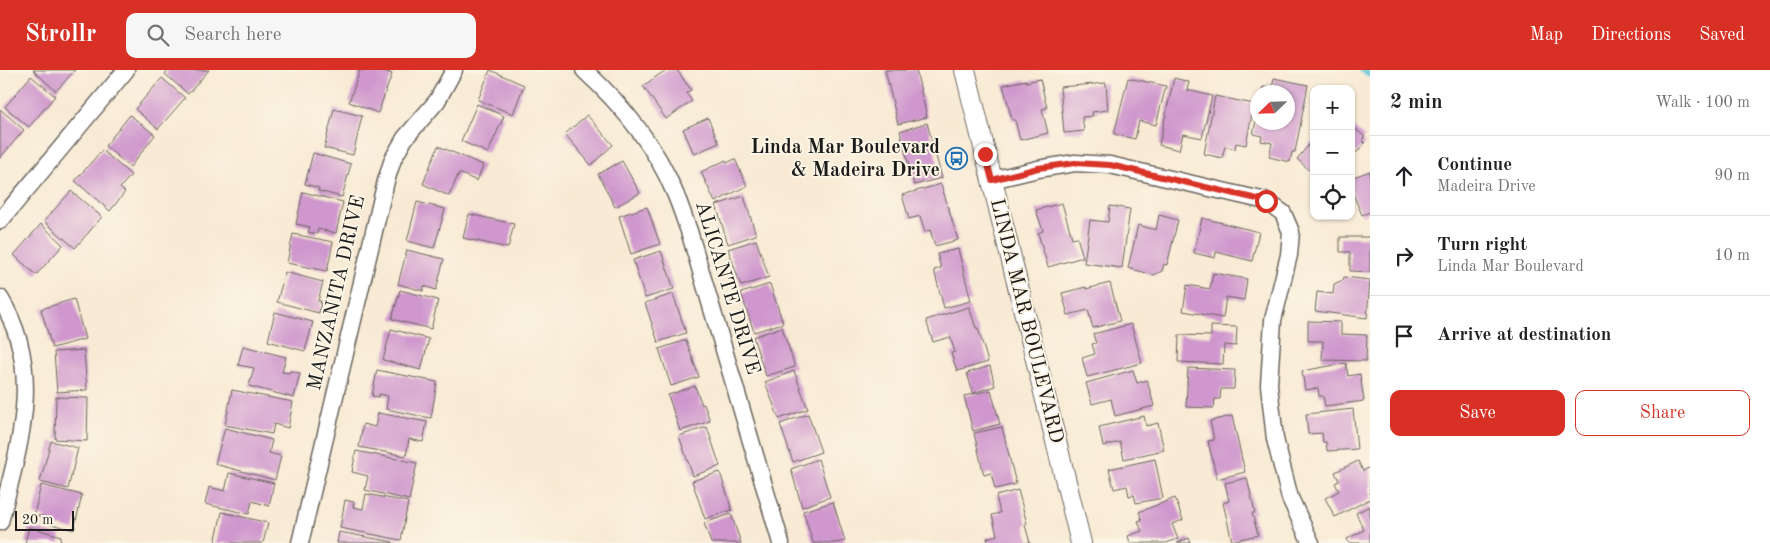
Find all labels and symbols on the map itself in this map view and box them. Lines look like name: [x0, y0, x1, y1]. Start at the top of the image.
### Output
north arrow: [1250, 85, 1295, 130]
place label: Linda Mar Boulevard & Madeira Drive: [751, 138, 940, 181]
route end: [974, 143, 997, 166]
bus stop icon: Linda Mar Boulevard & Madeira Drive: [944, 147, 968, 171]
route start: [1255, 190, 1278, 213]
street label: MANZANITA DRIVE: [305, 193, 369, 393]
street label: LINDA MAR BOULEVARD: [986, 196, 1066, 446]
street label: ALICANTE DRIVE: [691, 199, 763, 377]
scale bar: [15, 508, 74, 531]

